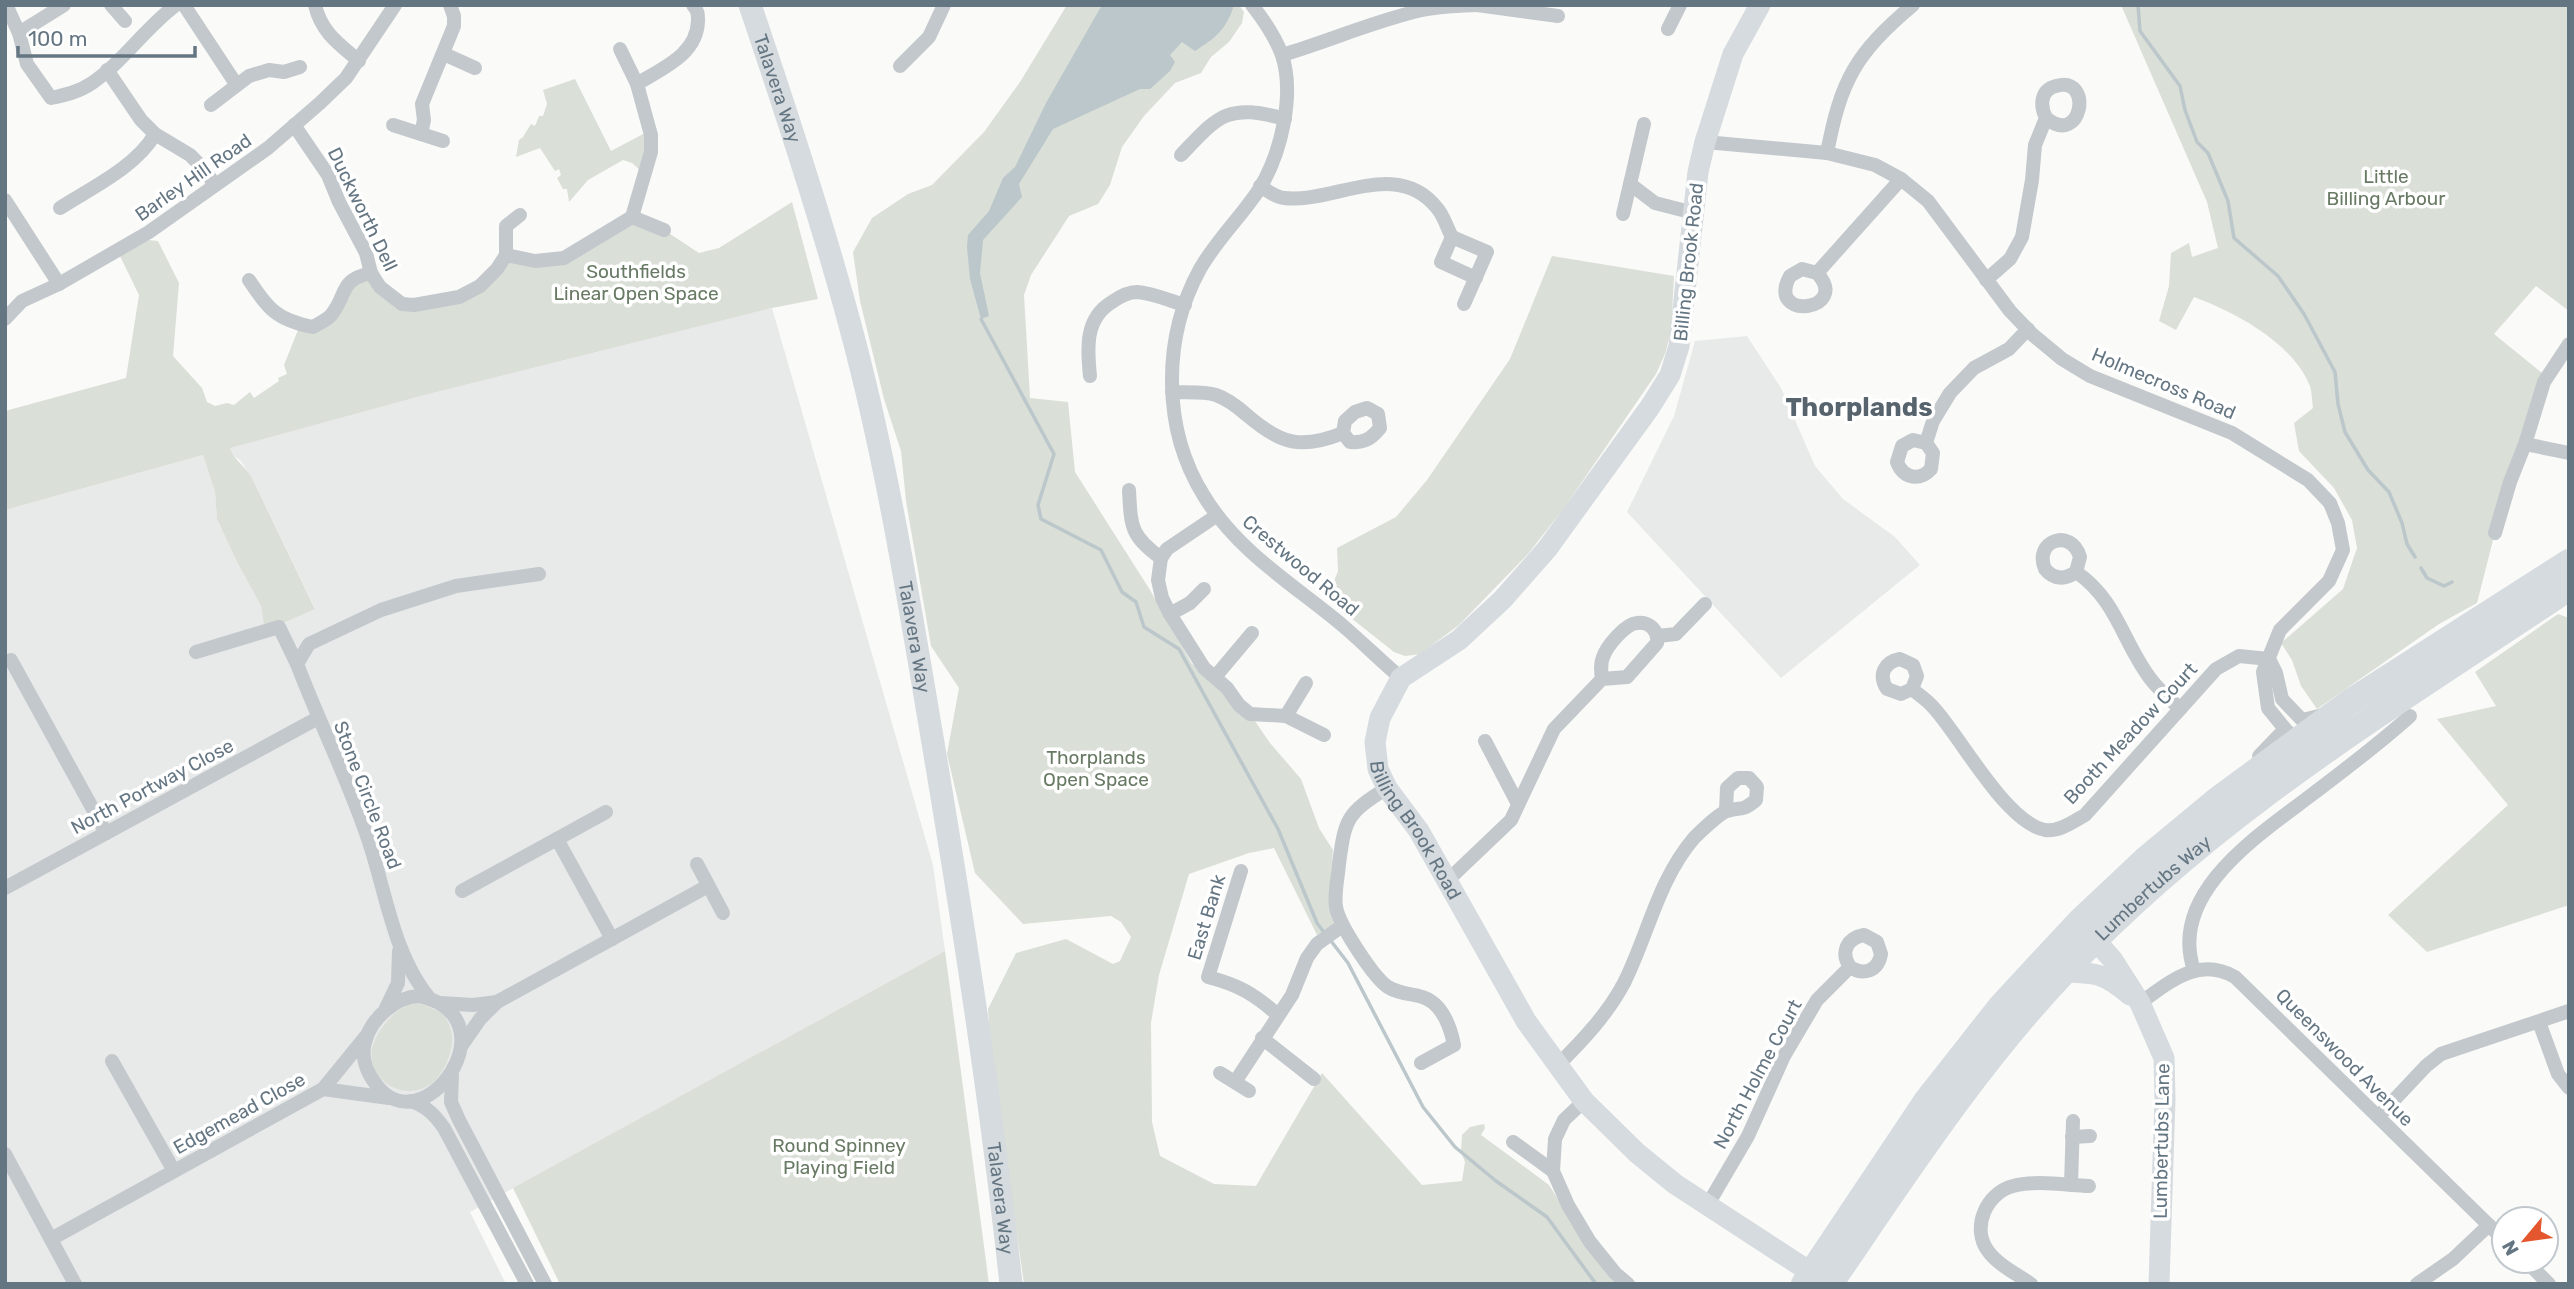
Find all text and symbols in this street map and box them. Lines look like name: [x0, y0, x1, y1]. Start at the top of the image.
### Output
scale bar: [18, 14, 194, 58]
text: 100 m: [28, 26, 87, 51]
street label: Talavera Way: [749, 31, 806, 146]
street label: Barley Hill Road: [131, 129, 256, 226]
street label: Duckworth Dell: [323, 144, 402, 275]
park label: Little Billing Arbour: [2327, 165, 2446, 210]
street label: Billing Brook Road: [1669, 182, 1708, 343]
park label: Southfields Linear Open Space: [553, 260, 719, 305]
street label: Holmecross Road: [2088, 343, 2239, 424]
district label: Thorplands: [1785, 392, 1933, 423]
street label: Crestwood Road: [1238, 510, 1364, 621]
street label: Talavera Way: [894, 579, 935, 695]
street label: Booth Meadow Court: [2059, 657, 2202, 809]
street label: Stone Circle Road: [329, 718, 406, 872]
street label: North Portway Close: [67, 734, 238, 839]
park label: Thorplands Open Space: [1043, 746, 1149, 791]
street label: Billing Brook Road: [1365, 759, 1466, 904]
street label: Lumbertubs Way: [2090, 830, 2216, 946]
street label: East Bank: [1183, 871, 1230, 963]
street label: Queenswood Avenue: [2271, 984, 2418, 1131]
street label: North Holme Court: [1708, 995, 1807, 1153]
street label: Lumbertubs Lane: [2149, 1063, 2174, 1219]
street label: Edgemead Close: [169, 1068, 309, 1159]
park label: Round Spinney Playing Field: [772, 1134, 906, 1179]
street label: Talavera Way: [982, 1141, 1019, 1256]
north arrow: [2490, 1205, 2560, 1275]
text: N: [2497, 1236, 2524, 1260]

